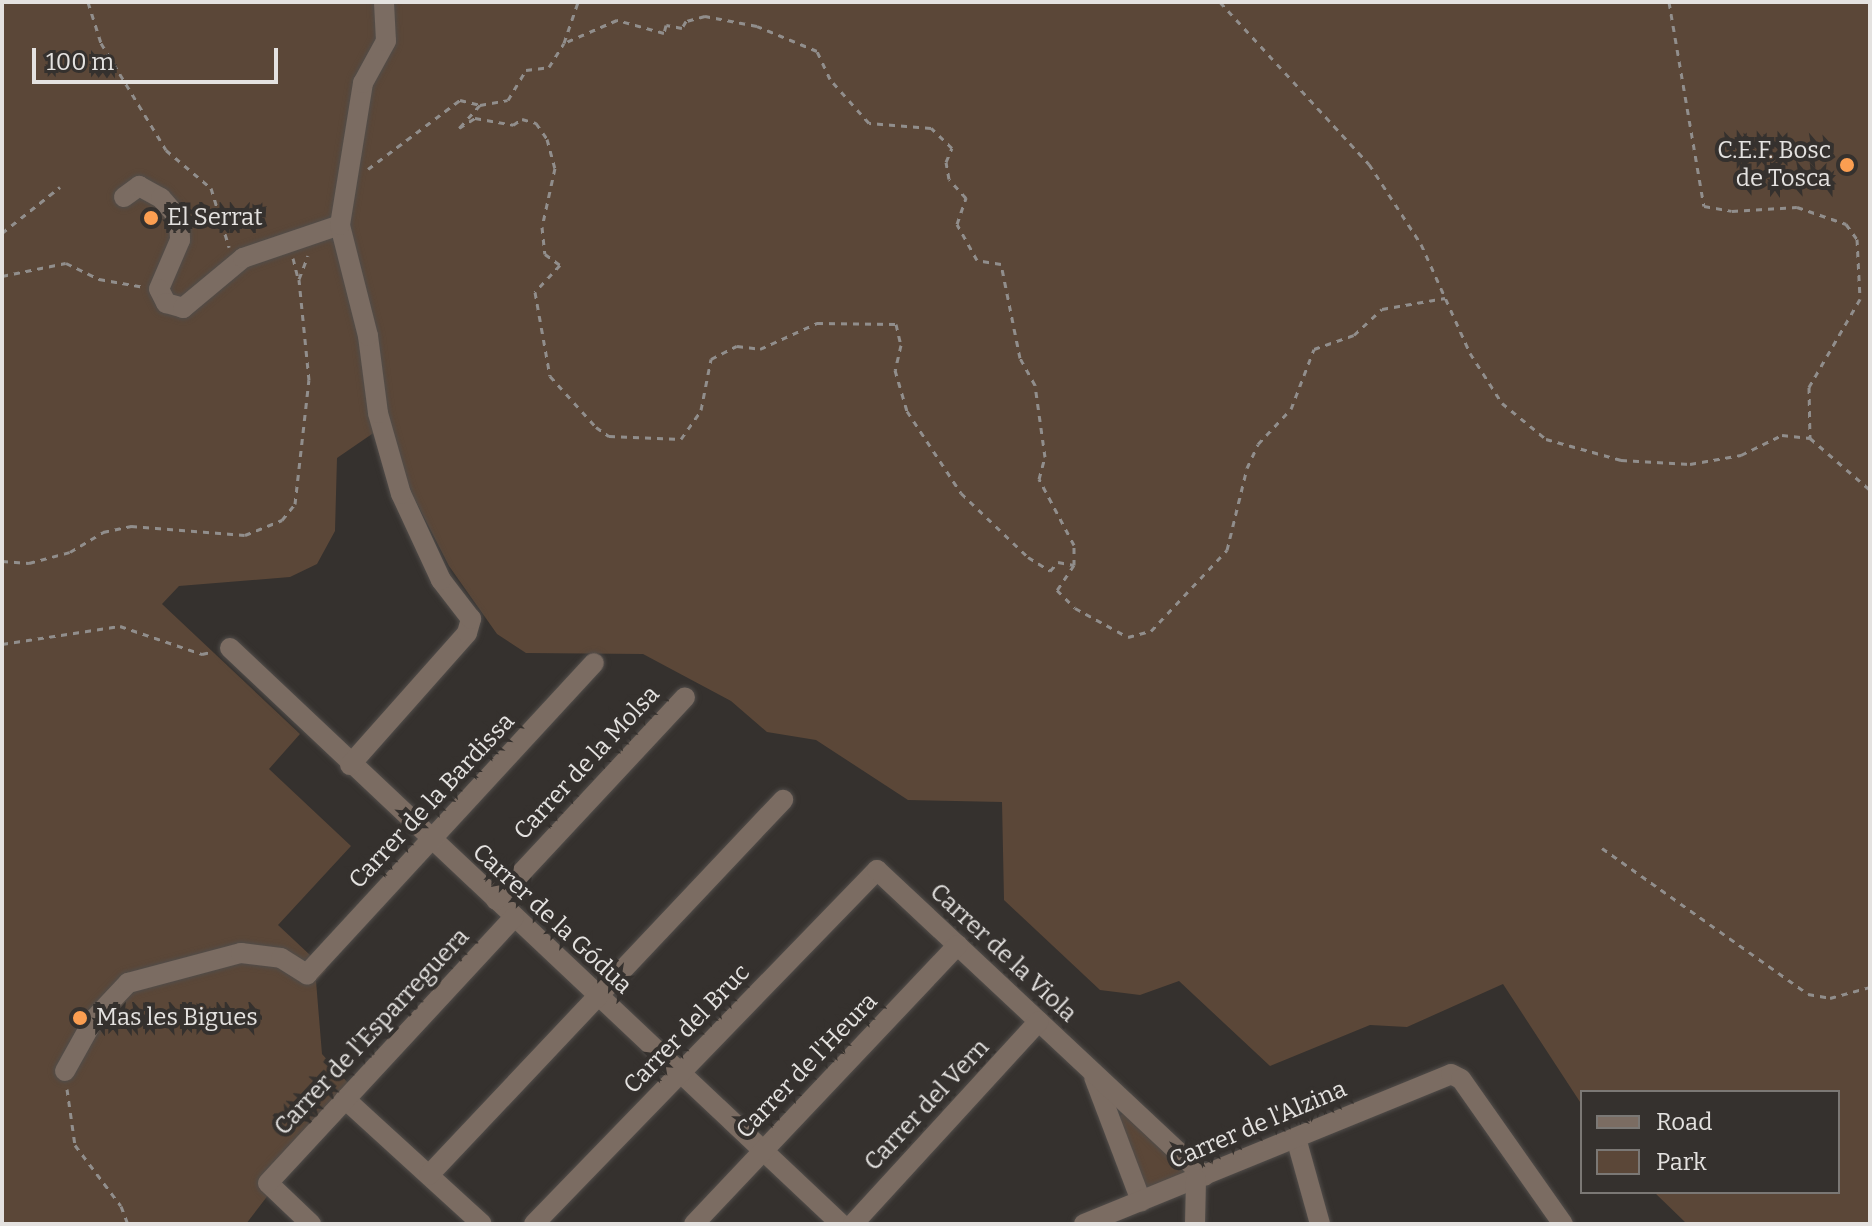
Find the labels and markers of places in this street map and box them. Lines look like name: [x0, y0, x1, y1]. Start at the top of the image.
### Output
place label: C.E.F. Bosc de Tosca: [1717, 137, 1831, 193]
marker: C.E.F. Bosc de Tosca: [1838, 156, 1856, 174]
place label: El Serrat: [167, 204, 263, 232]
marker: El Serrat: [142, 209, 160, 227]
place label: Mas les Bigues: [96, 1004, 258, 1032]
marker: Mas les Bigues: [71, 1009, 89, 1027]

